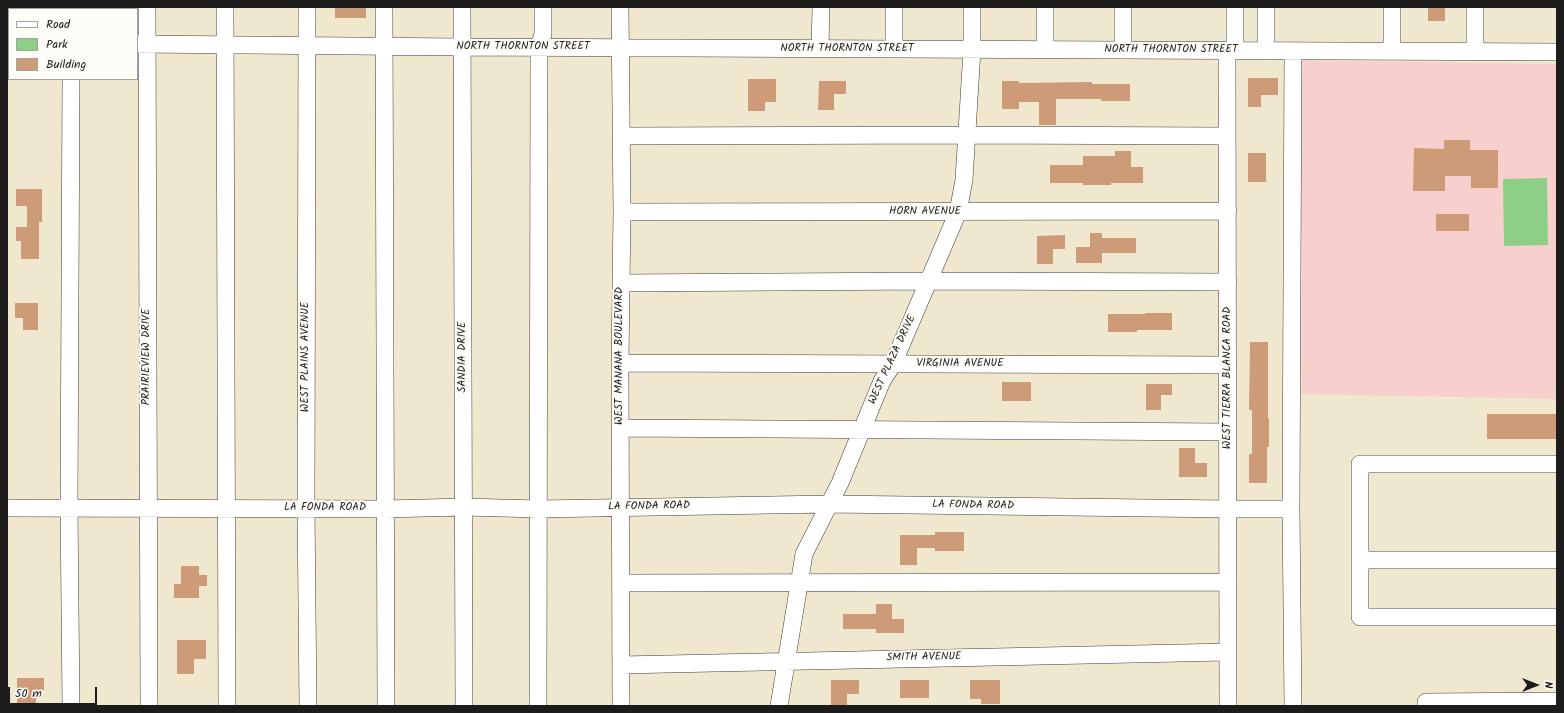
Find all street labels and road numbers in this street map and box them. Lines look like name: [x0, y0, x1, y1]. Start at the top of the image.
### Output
street label: NORTH THORNTON STREET: [456, 40, 590, 54]
street label: NORTH THORNTON STREET: [780, 42, 914, 56]
street label: NORTH THORNTON STREET: [1104, 43, 1238, 57]
street label: HORN AVENUE: [889, 205, 961, 219]
street label: WEST MANANA BOULEVARD: [613, 287, 627, 425]
street label: WEST PLAINS AVENUE: [299, 302, 313, 412]
street label: WEST TIERRA BLANCA ROAD: [1221, 307, 1235, 449]
street label: PRAIRIEVIEW DRIVE: [140, 309, 154, 405]
street label: WEST PLAZA DRIVE: [867, 313, 919, 407]
street label: SANDIA DRIVE: [456, 322, 470, 392]
street label: VIRGINIA AVENUE: [916, 357, 1004, 371]
street label: LA FONDA ROAD: [932, 499, 1014, 513]
street label: LA FONDA ROAD: [608, 500, 690, 514]
street label: LA FONDA ROAD: [284, 501, 366, 515]
street label: SMITH AVENUE: [886, 651, 962, 665]

